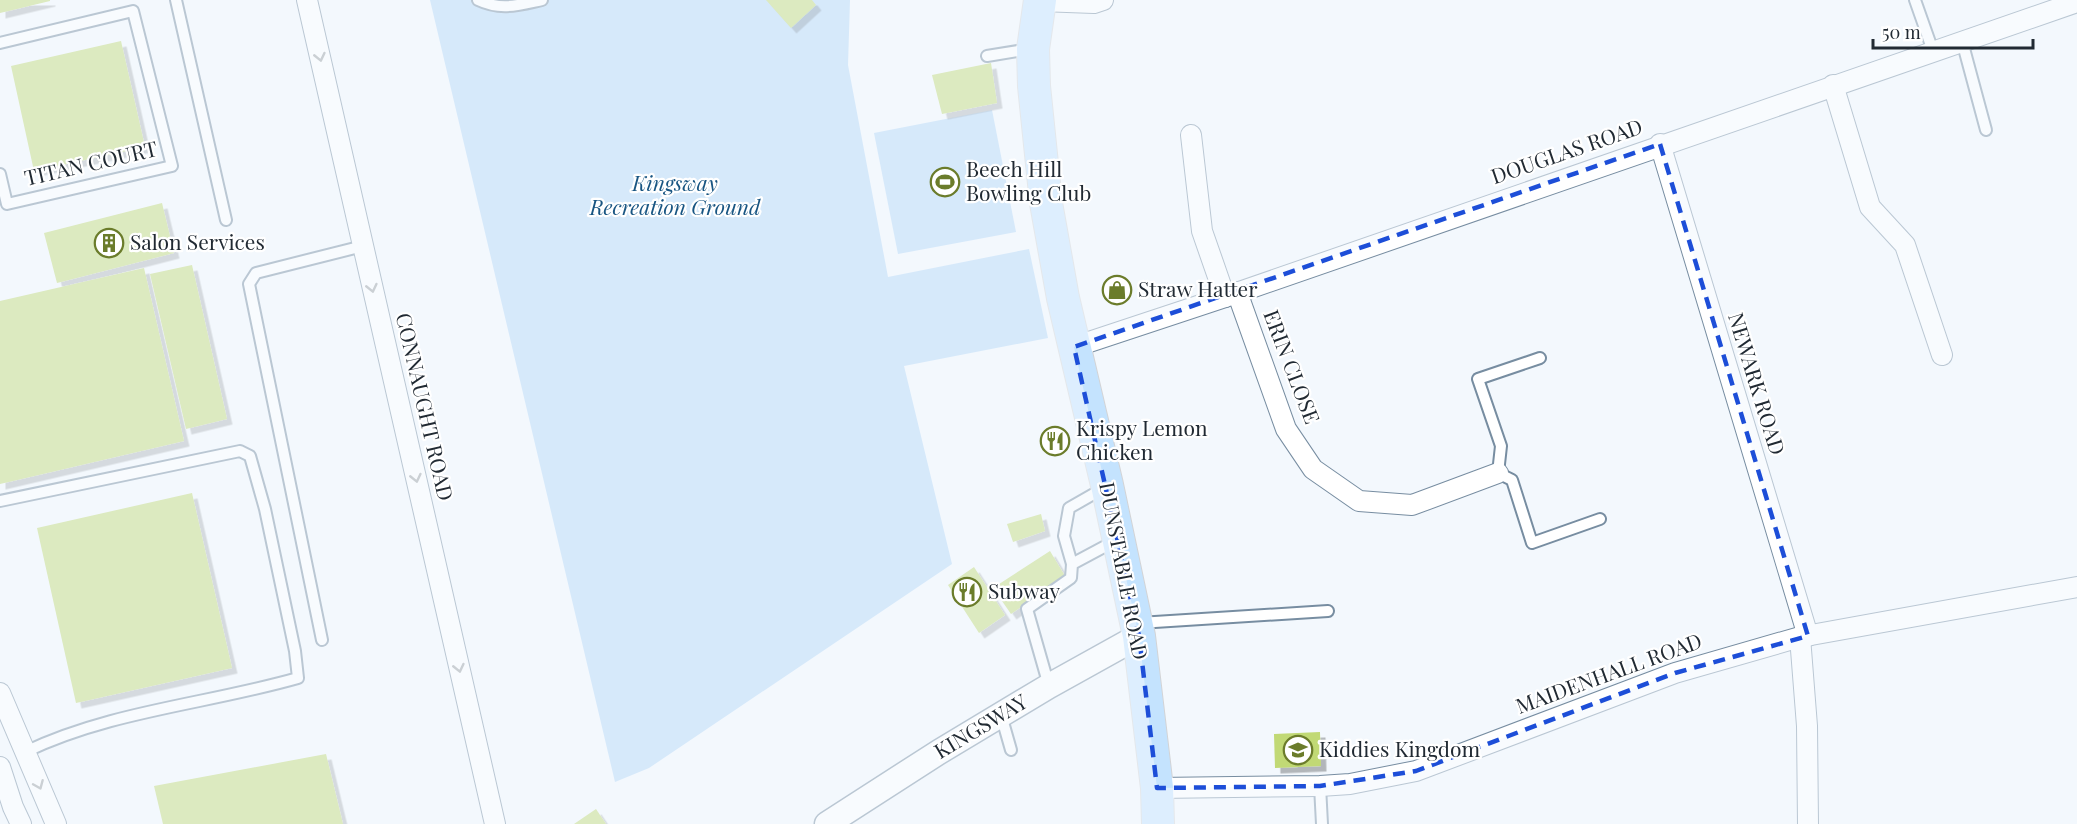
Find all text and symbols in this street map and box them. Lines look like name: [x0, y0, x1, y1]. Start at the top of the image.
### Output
scale bar: [1873, 12, 2034, 50]
text: 50 m: [1882, 20, 1921, 44]
one-way arrow: [313, 52, 326, 62]
street label: DOUGLAS ROAD: [1487, 111, 1646, 189]
street label: TITAN COURT: [21, 133, 160, 191]
place label: Beech Hill Bowling Club: [966, 154, 1091, 206]
sports icon: Beech Hill Bowling Club: [929, 166, 961, 198]
park label: Kingsway Recreation Ground: [589, 168, 761, 220]
building icon: Salon Services: [93, 227, 125, 259]
place label: Salon Services: [130, 227, 265, 255]
shop icon: Straw Hatter: [1101, 274, 1133, 306]
place label: Straw Hatter: [1138, 274, 1258, 302]
one-way arrow: [365, 283, 378, 293]
street label: ERIN CLOSE: [1258, 305, 1327, 427]
street label: NEWARK ROAD: [1723, 309, 1793, 458]
street label: CONNAUGHT ROAD: [391, 310, 461, 503]
place label: Krispy Lemon Chicken: [1076, 413, 1208, 465]
restaurant icon: Krispy Lemon Chicken: [1039, 425, 1071, 457]
one-way arrow: [408, 473, 421, 483]
street label: DUNSTABLE ROAD: [1094, 479, 1156, 662]
restaurant icon: Subway: [951, 576, 983, 608]
place label: Subway: [988, 576, 1061, 604]
street label: MAIDENHALL ROAD: [1511, 625, 1705, 719]
one-way arrow: [452, 663, 465, 673]
street label: KINGSWAY: [928, 686, 1032, 764]
school or university icon: Kiddies Kingdom: [1282, 734, 1314, 766]
place label: Kiddies Kingdom: [1319, 734, 1481, 762]
one-way arrow: [32, 779, 44, 790]

